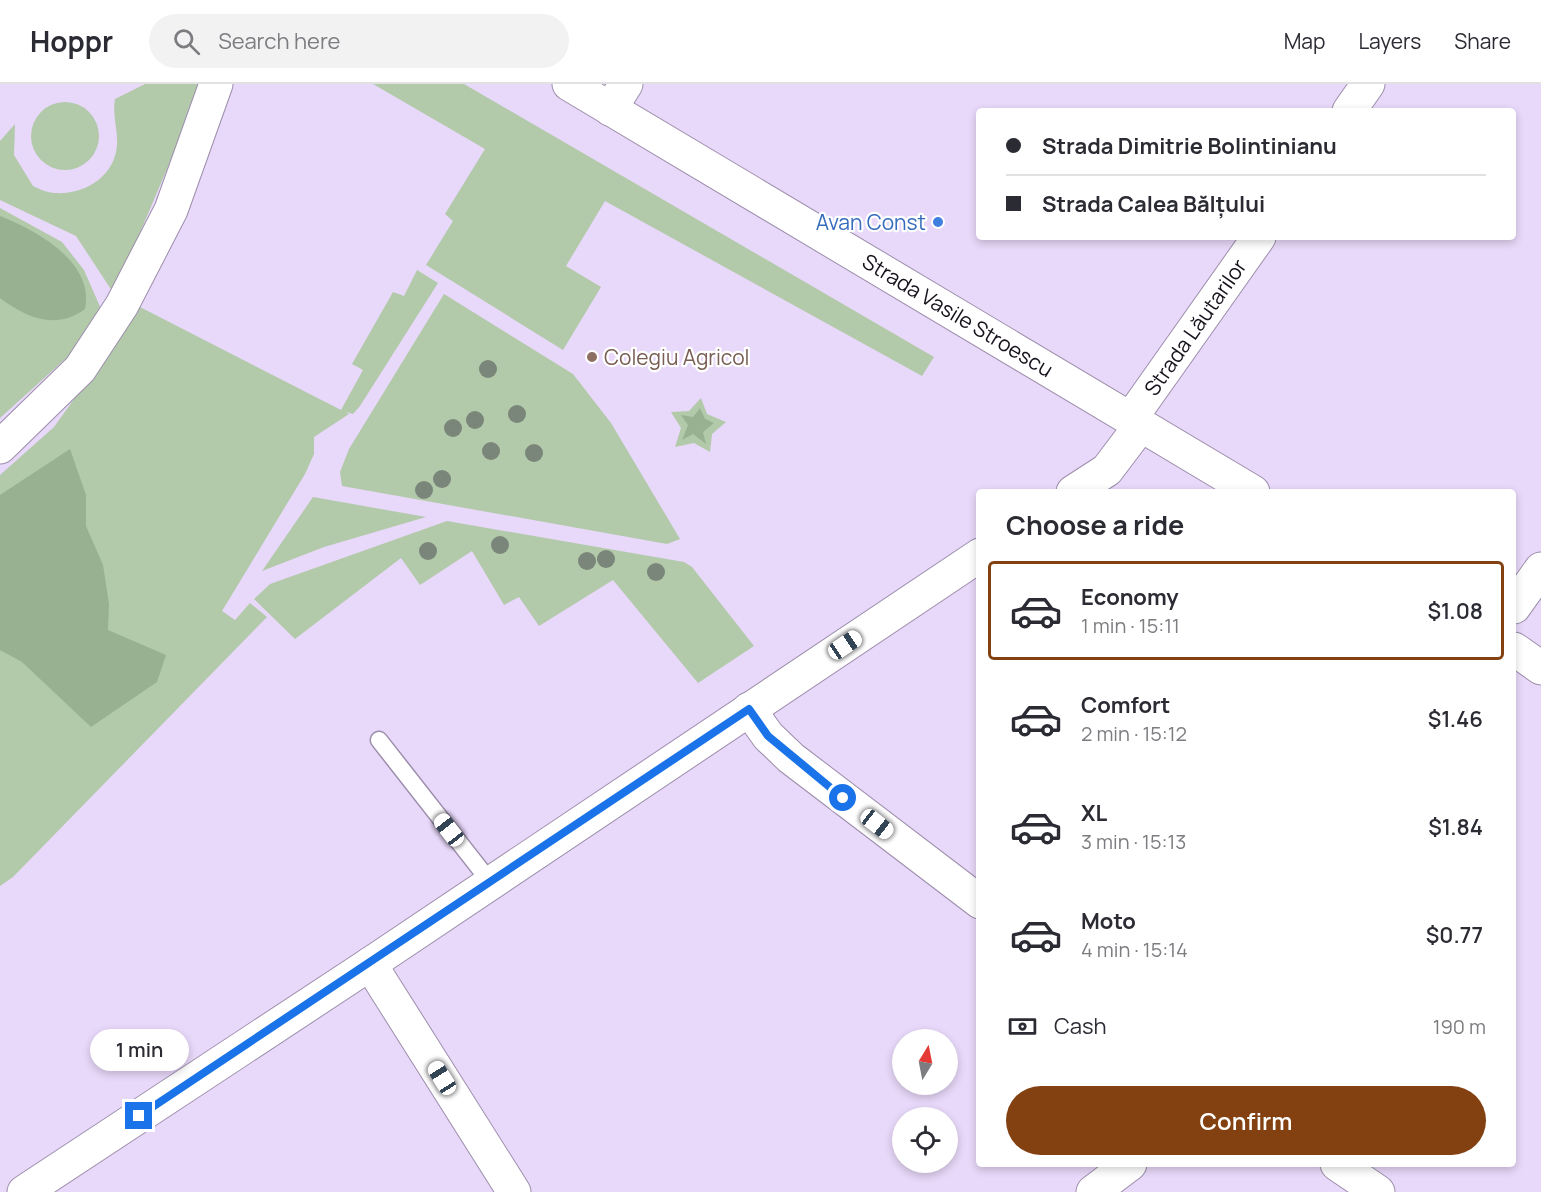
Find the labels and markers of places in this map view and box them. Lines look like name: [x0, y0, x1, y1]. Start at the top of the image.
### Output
place label: Avan Const: [816, 208, 926, 236]
marker: Avan Const: [931, 215, 945, 229]
place label: Colegiu Agricol: [604, 343, 749, 371]
marker: Colegiu Agricol: [585, 350, 599, 364]

